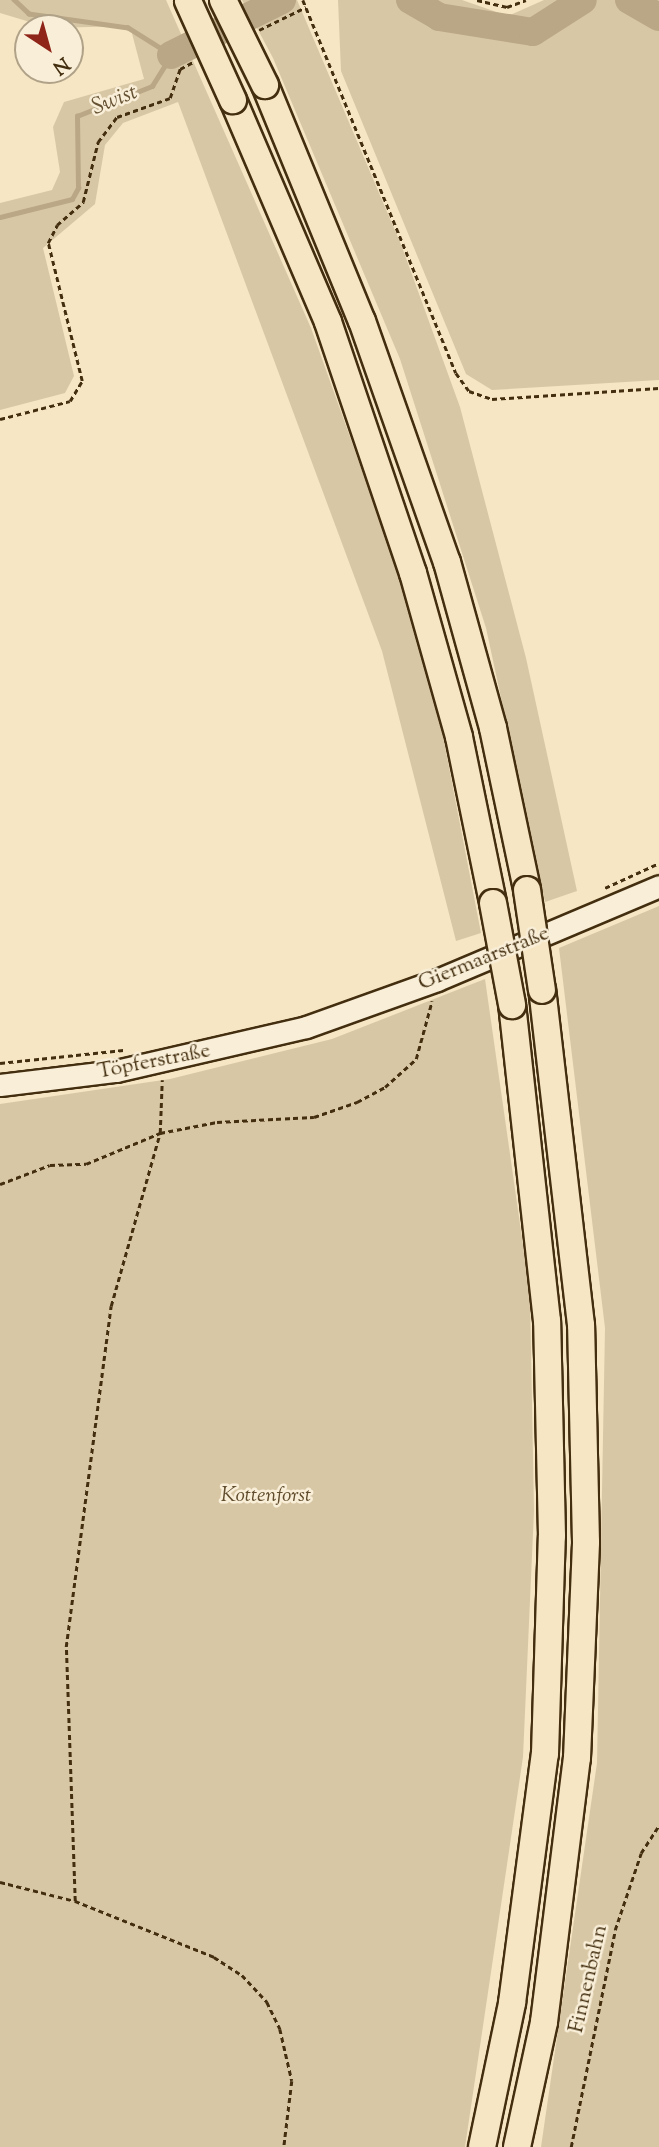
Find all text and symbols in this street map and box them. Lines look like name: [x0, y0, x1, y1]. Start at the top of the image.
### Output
north arrow: [14, 14, 84, 84]
text: N: [46, 49, 75, 80]
water label: Swist: [88, 79, 142, 123]
street label: Giermaarstraße: [415, 921, 553, 997]
street label: Töpferstraße: [96, 1039, 212, 1085]
park label: Kottenforst: [221, 1483, 311, 1509]
street label: Finnenbahn: [564, 1923, 614, 2035]

